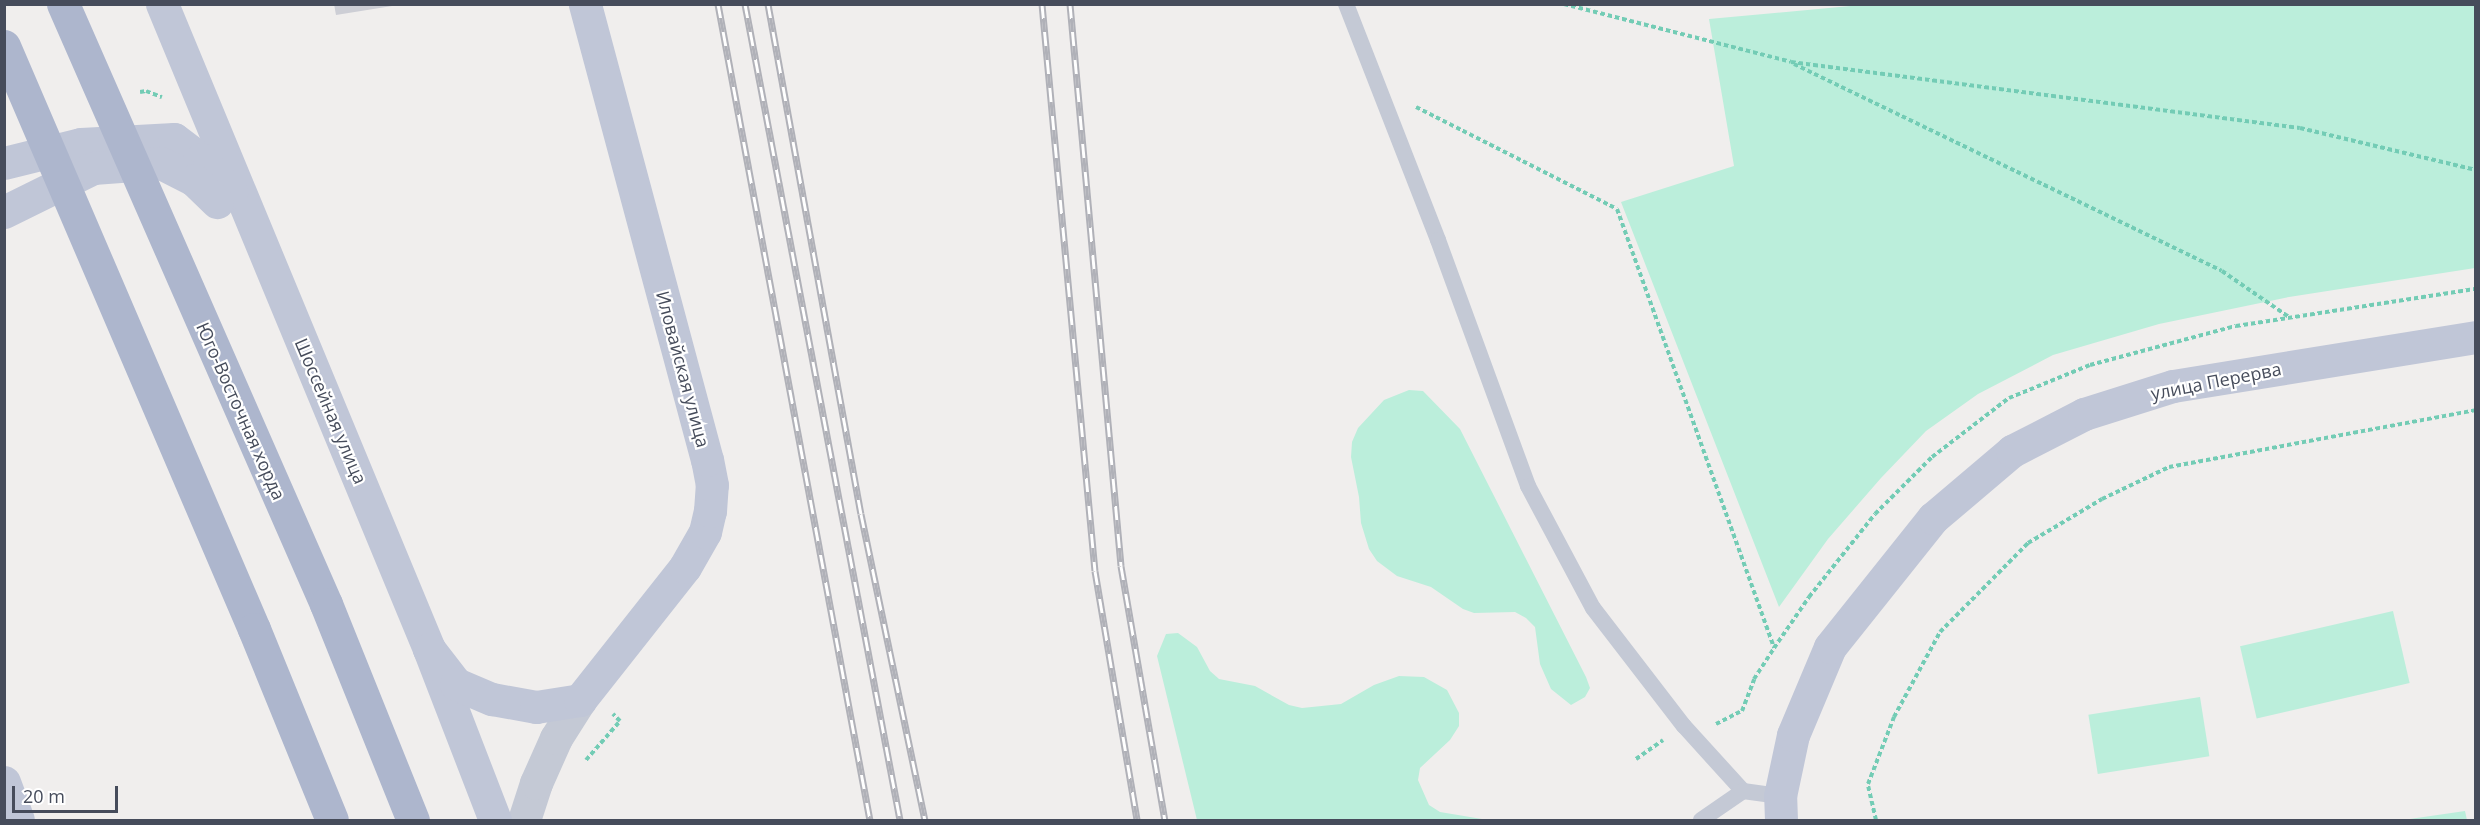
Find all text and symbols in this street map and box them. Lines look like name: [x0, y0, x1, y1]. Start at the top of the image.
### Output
street label: Иловайская улица: [652, 288, 714, 450]
street label: Юго-Восточная хорда: [192, 319, 290, 503]
street label: Шоссейная улица: [291, 335, 371, 487]
street label: улица Перерва: [2149, 358, 2283, 404]
scale bar: [15, 774, 122, 812]
text: 20 m: [23, 784, 65, 808]

